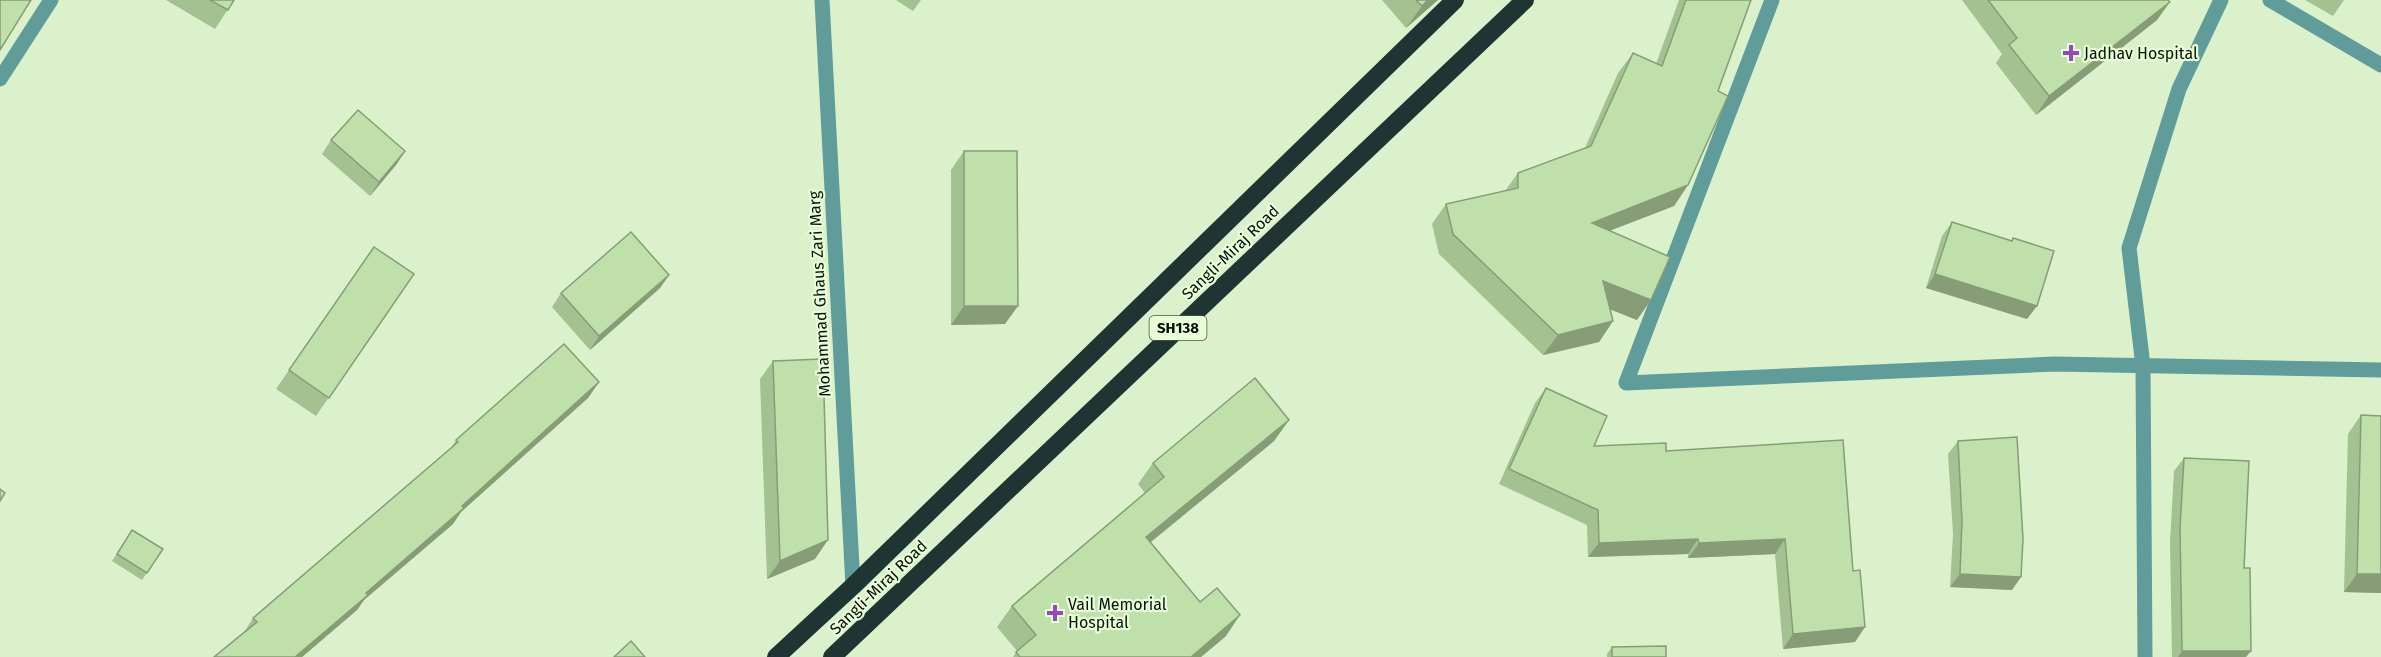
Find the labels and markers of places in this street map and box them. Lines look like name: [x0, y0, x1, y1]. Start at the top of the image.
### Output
marker: Jadhav Hospital: [2062, 44, 2080, 62]
place label: Jadhav Hospital: [2084, 44, 2198, 63]
place label: Vail Memorial Hospital: [1068, 595, 1167, 632]
marker: Vail Memorial Hospital: [1046, 604, 1064, 622]

